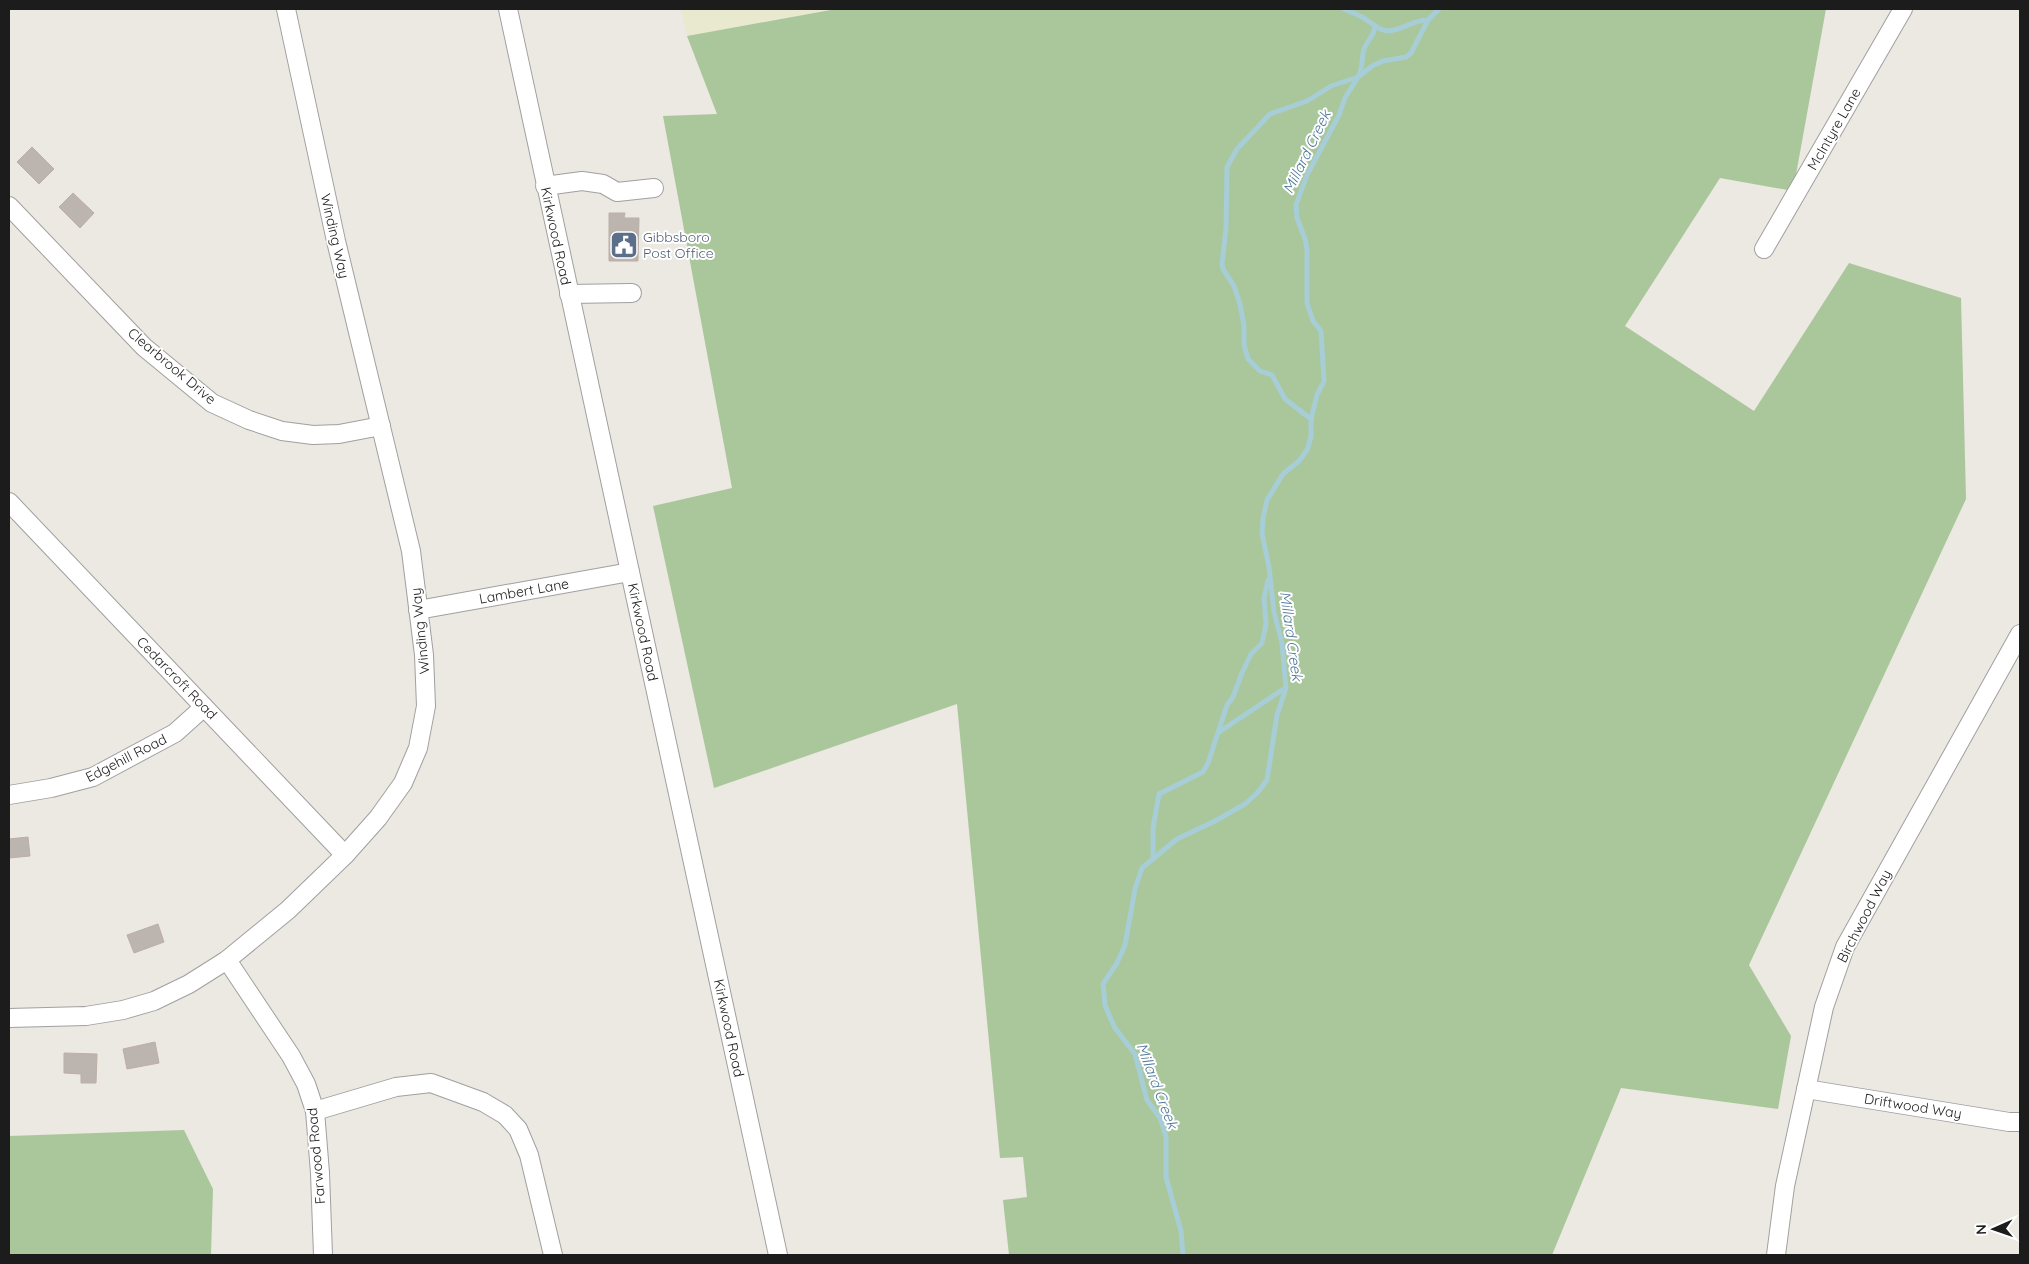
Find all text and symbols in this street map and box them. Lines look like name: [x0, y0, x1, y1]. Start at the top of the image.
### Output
street label: McIntyre Lane: [1803, 85, 1865, 173]
water label: Millard Creek: [1278, 105, 1336, 197]
street label: Kirkwood Road: [537, 185, 575, 287]
street label: Winding Way: [316, 192, 354, 280]
place label: Gibbsboro Post Office: [643, 228, 714, 262]
public building icon: Gibbsboro Post Office: [609, 230, 639, 260]
street label: Clearbrook Drive: [124, 324, 220, 408]
street label: Lambert Lane: [478, 574, 570, 608]
street label: Kirkwood Road: [624, 581, 662, 683]
street label: Winding Way: [407, 587, 433, 675]
water label: Millard Creek: [1276, 590, 1307, 684]
street label: Cedarcroft Road: [133, 633, 221, 723]
street label: Edgehill Road: [82, 730, 170, 786]
street label: Birchwood Way: [1833, 866, 1895, 966]
street label: Kirkwood Road: [710, 977, 748, 1079]
water label: Millard Creek: [1132, 1040, 1183, 1133]
street label: Driftwood Way: [1863, 1089, 1963, 1123]
street label: Farwood Road: [303, 1107, 329, 1205]
north arrow: [1969, 1204, 2019, 1254]
text: N: [1972, 1224, 1990, 1235]

